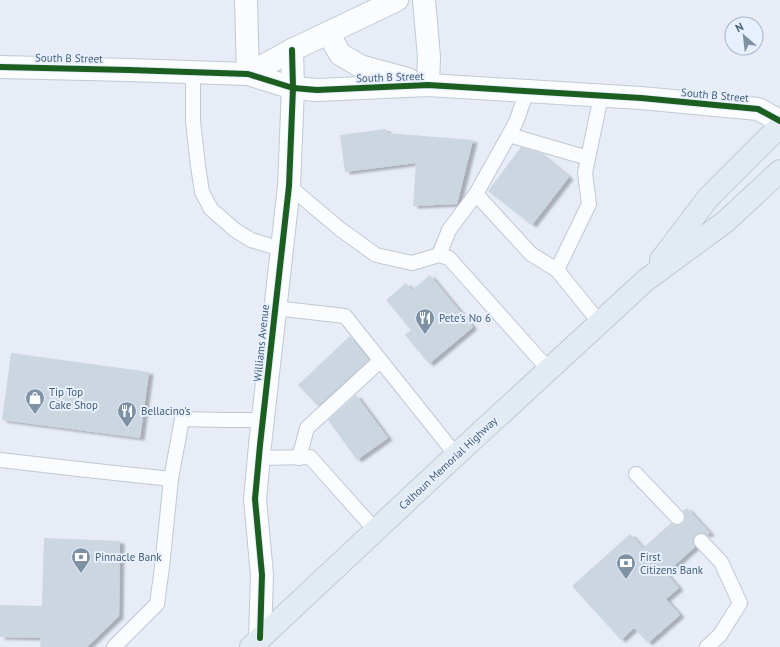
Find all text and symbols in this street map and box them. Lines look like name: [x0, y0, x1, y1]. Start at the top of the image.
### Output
north arrow: [724, 16, 764, 56]
text: N: [733, 19, 746, 35]
street label: South B Street: [35, 50, 103, 66]
street label: South B Street: [356, 69, 424, 85]
street label: South B Street: [681, 85, 750, 105]
street label: Williams Avenue: [250, 303, 272, 382]
restaurant icon: Pete's No 6: [414, 307, 436, 335]
place label: Pete's No 6: [439, 311, 491, 325]
place label: Tip Top Cake Shop: [49, 385, 98, 412]
shop icon: Tip Top Cake Shop: [24, 387, 46, 415]
restaurant icon: Bellacino's: [116, 400, 138, 428]
place label: Bellacino's: [141, 404, 191, 418]
street label: Calhoun Memorial Highway: [396, 413, 501, 512]
bank icon: Pinnacle Bank: [70, 546, 92, 574]
place label: Pinnacle Bank: [95, 550, 162, 564]
place label: First Citizens Bank: [640, 550, 704, 577]
bank icon: First Citizens Bank: [615, 552, 637, 580]

